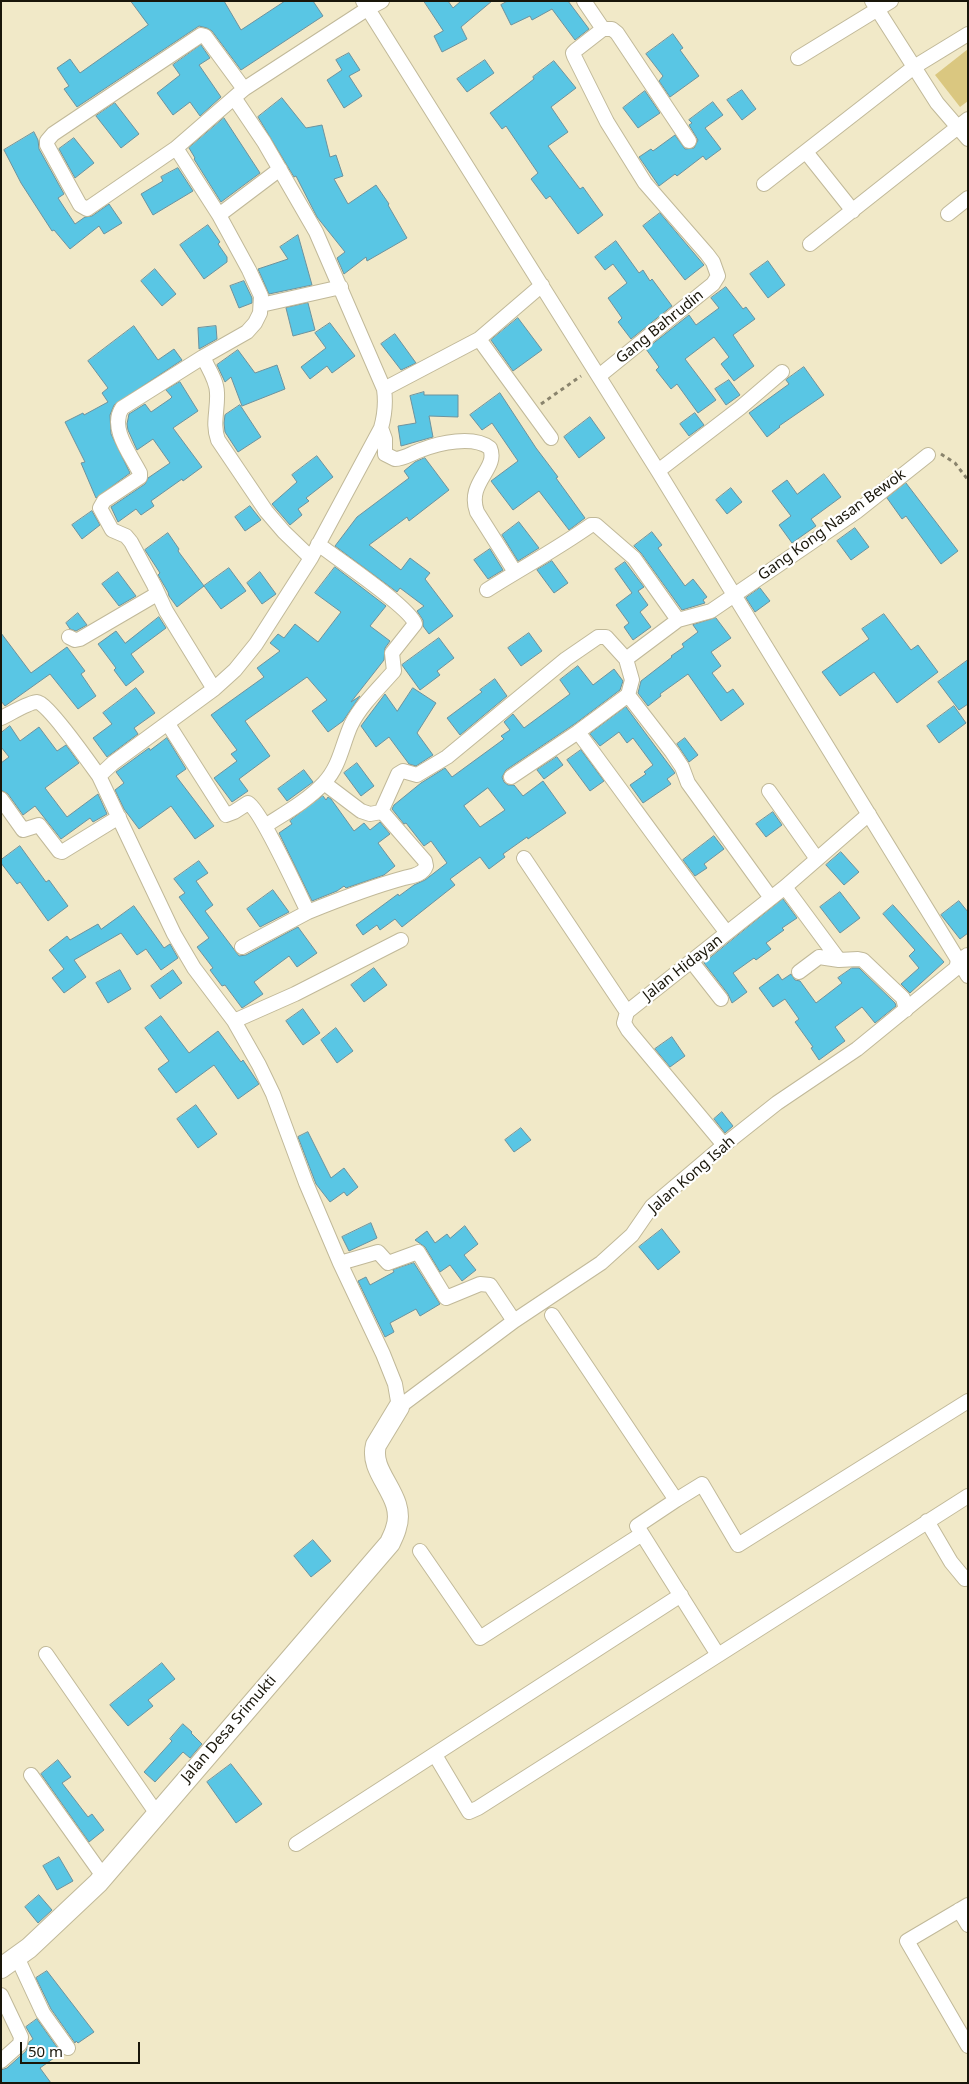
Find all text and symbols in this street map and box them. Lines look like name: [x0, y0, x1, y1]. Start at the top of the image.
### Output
street label: Gang Bahrudin: [613, 286, 707, 368]
street label: Gang Kong Nasan Bewok: [755, 465, 909, 585]
street label: Jalan Hidayan: [640, 931, 726, 1005]
street label: Jalan Kong Isah: [645, 1133, 739, 1217]
street label: Jalan Desa Srimukti: [178, 1672, 280, 1786]
scale bar: [22, 2032, 142, 2064]
text: 50 m: [28, 2041, 63, 2061]

